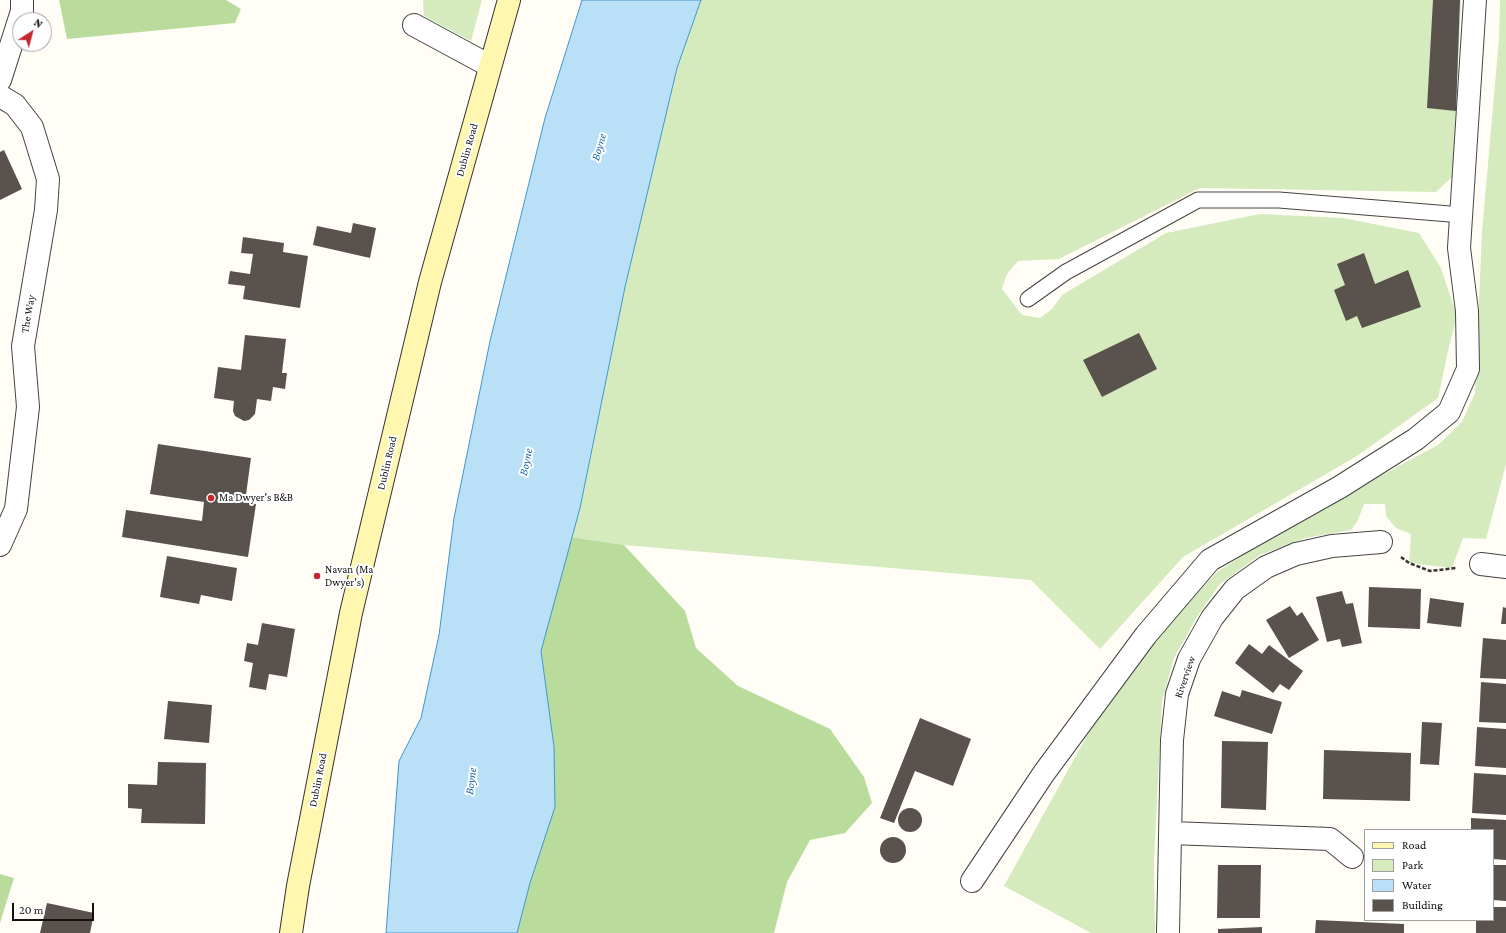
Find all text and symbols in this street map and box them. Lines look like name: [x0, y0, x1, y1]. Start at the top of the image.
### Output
north arrow: [12, 12, 52, 52]
text: N: [32, 16, 45, 30]
street label: Dublin Road: [453, 122, 481, 178]
water label: Boyne: [588, 132, 610, 162]
street label: The Way: [18, 294, 38, 334]
street label: Dublin Road: [374, 435, 400, 491]
water label: Boyne: [516, 447, 536, 477]
place label: Ma Dwyer's B&B: [219, 491, 293, 505]
marker: Ma Dwyer's B&B: [206, 493, 216, 503]
place label: Navan (Ma Dwyer's): [325, 563, 373, 589]
marker: Navan (Ma Dwyer's): [312, 571, 322, 581]
street label: Riverview: [1172, 654, 1198, 700]
street label: Dublin Road: [306, 752, 330, 808]
water label: Boyne: [462, 767, 480, 795]
legend: [1364, 829, 1494, 921]
text: Road: [1402, 838, 1426, 852]
text: Park: [1402, 858, 1423, 872]
text: Water: [1402, 878, 1431, 892]
scale bar: [14, 895, 96, 921]
text: Building: [1402, 898, 1443, 912]
text: 20 m: [19, 903, 43, 917]

